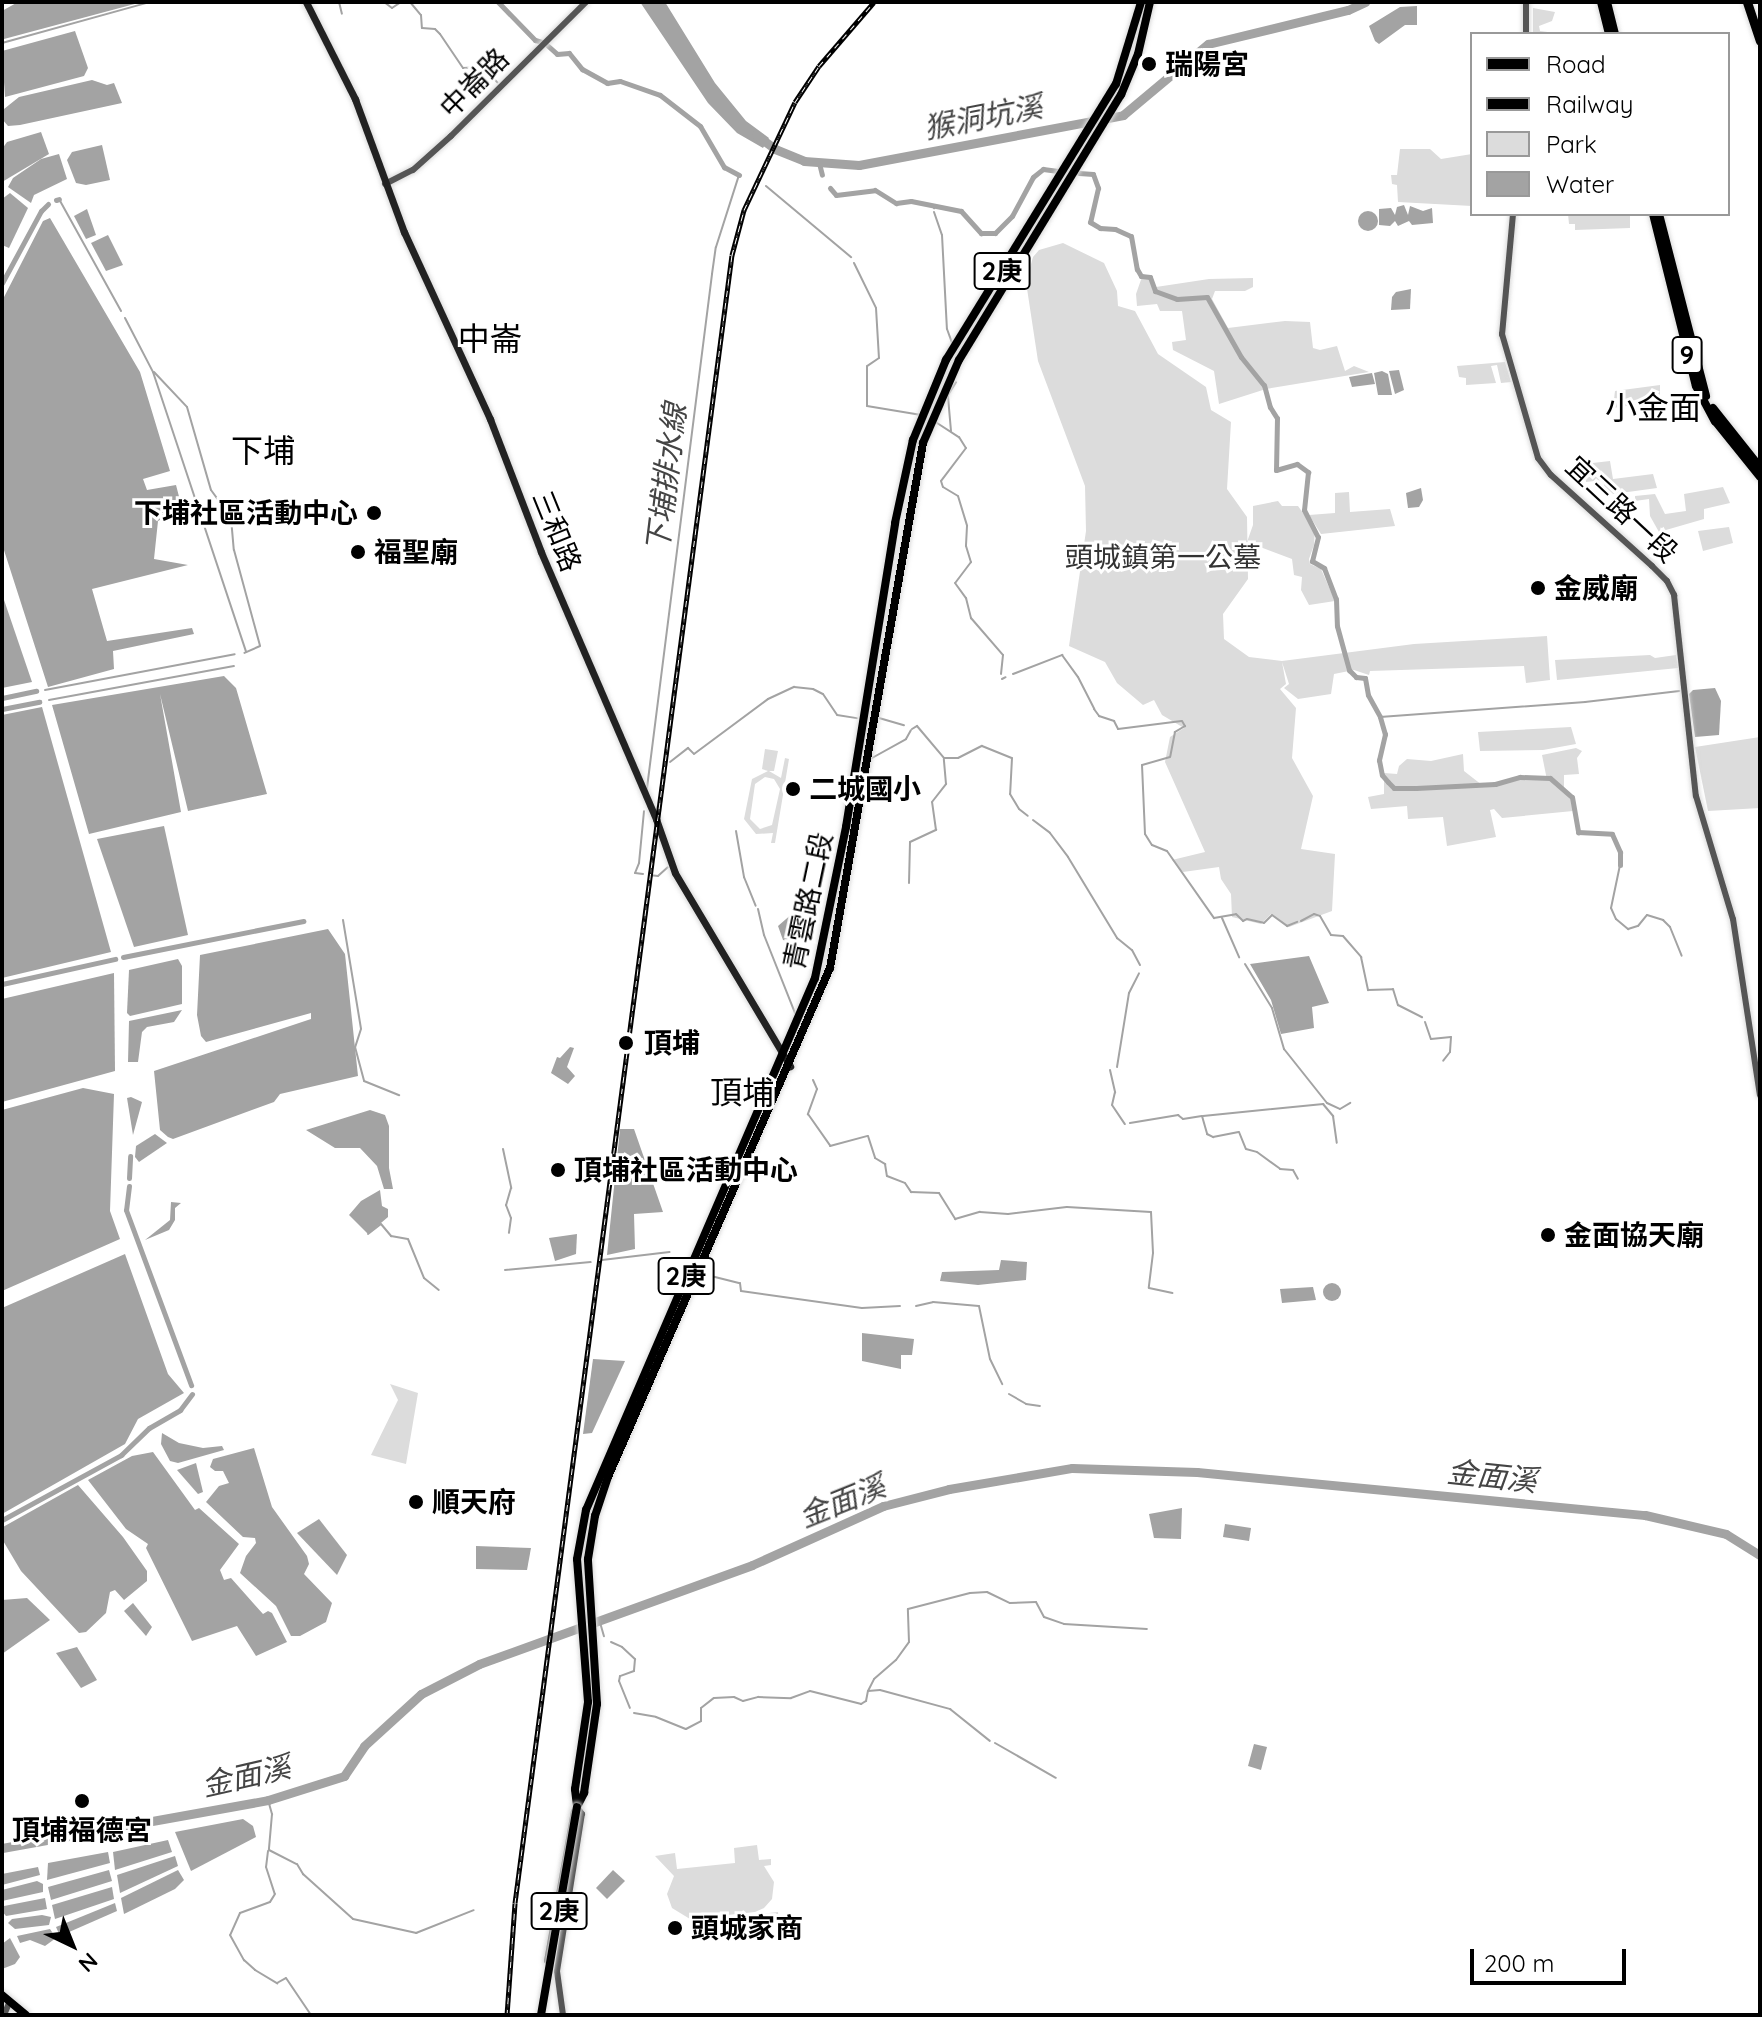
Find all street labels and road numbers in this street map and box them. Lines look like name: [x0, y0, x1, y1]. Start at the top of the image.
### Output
street label: 中崙路: [432, 41, 516, 125]
road number: 2庚: [972, 249, 1032, 293]
road number: 9: [1671, 333, 1703, 377]
street label: 宜三路一段: [1559, 449, 1685, 569]
street label: 三和路: [526, 486, 588, 576]
street label: 青雲路二段: [777, 829, 839, 973]
road number: 2庚: [656, 1254, 716, 1298]
road number: 2庚: [529, 1889, 589, 1933]

